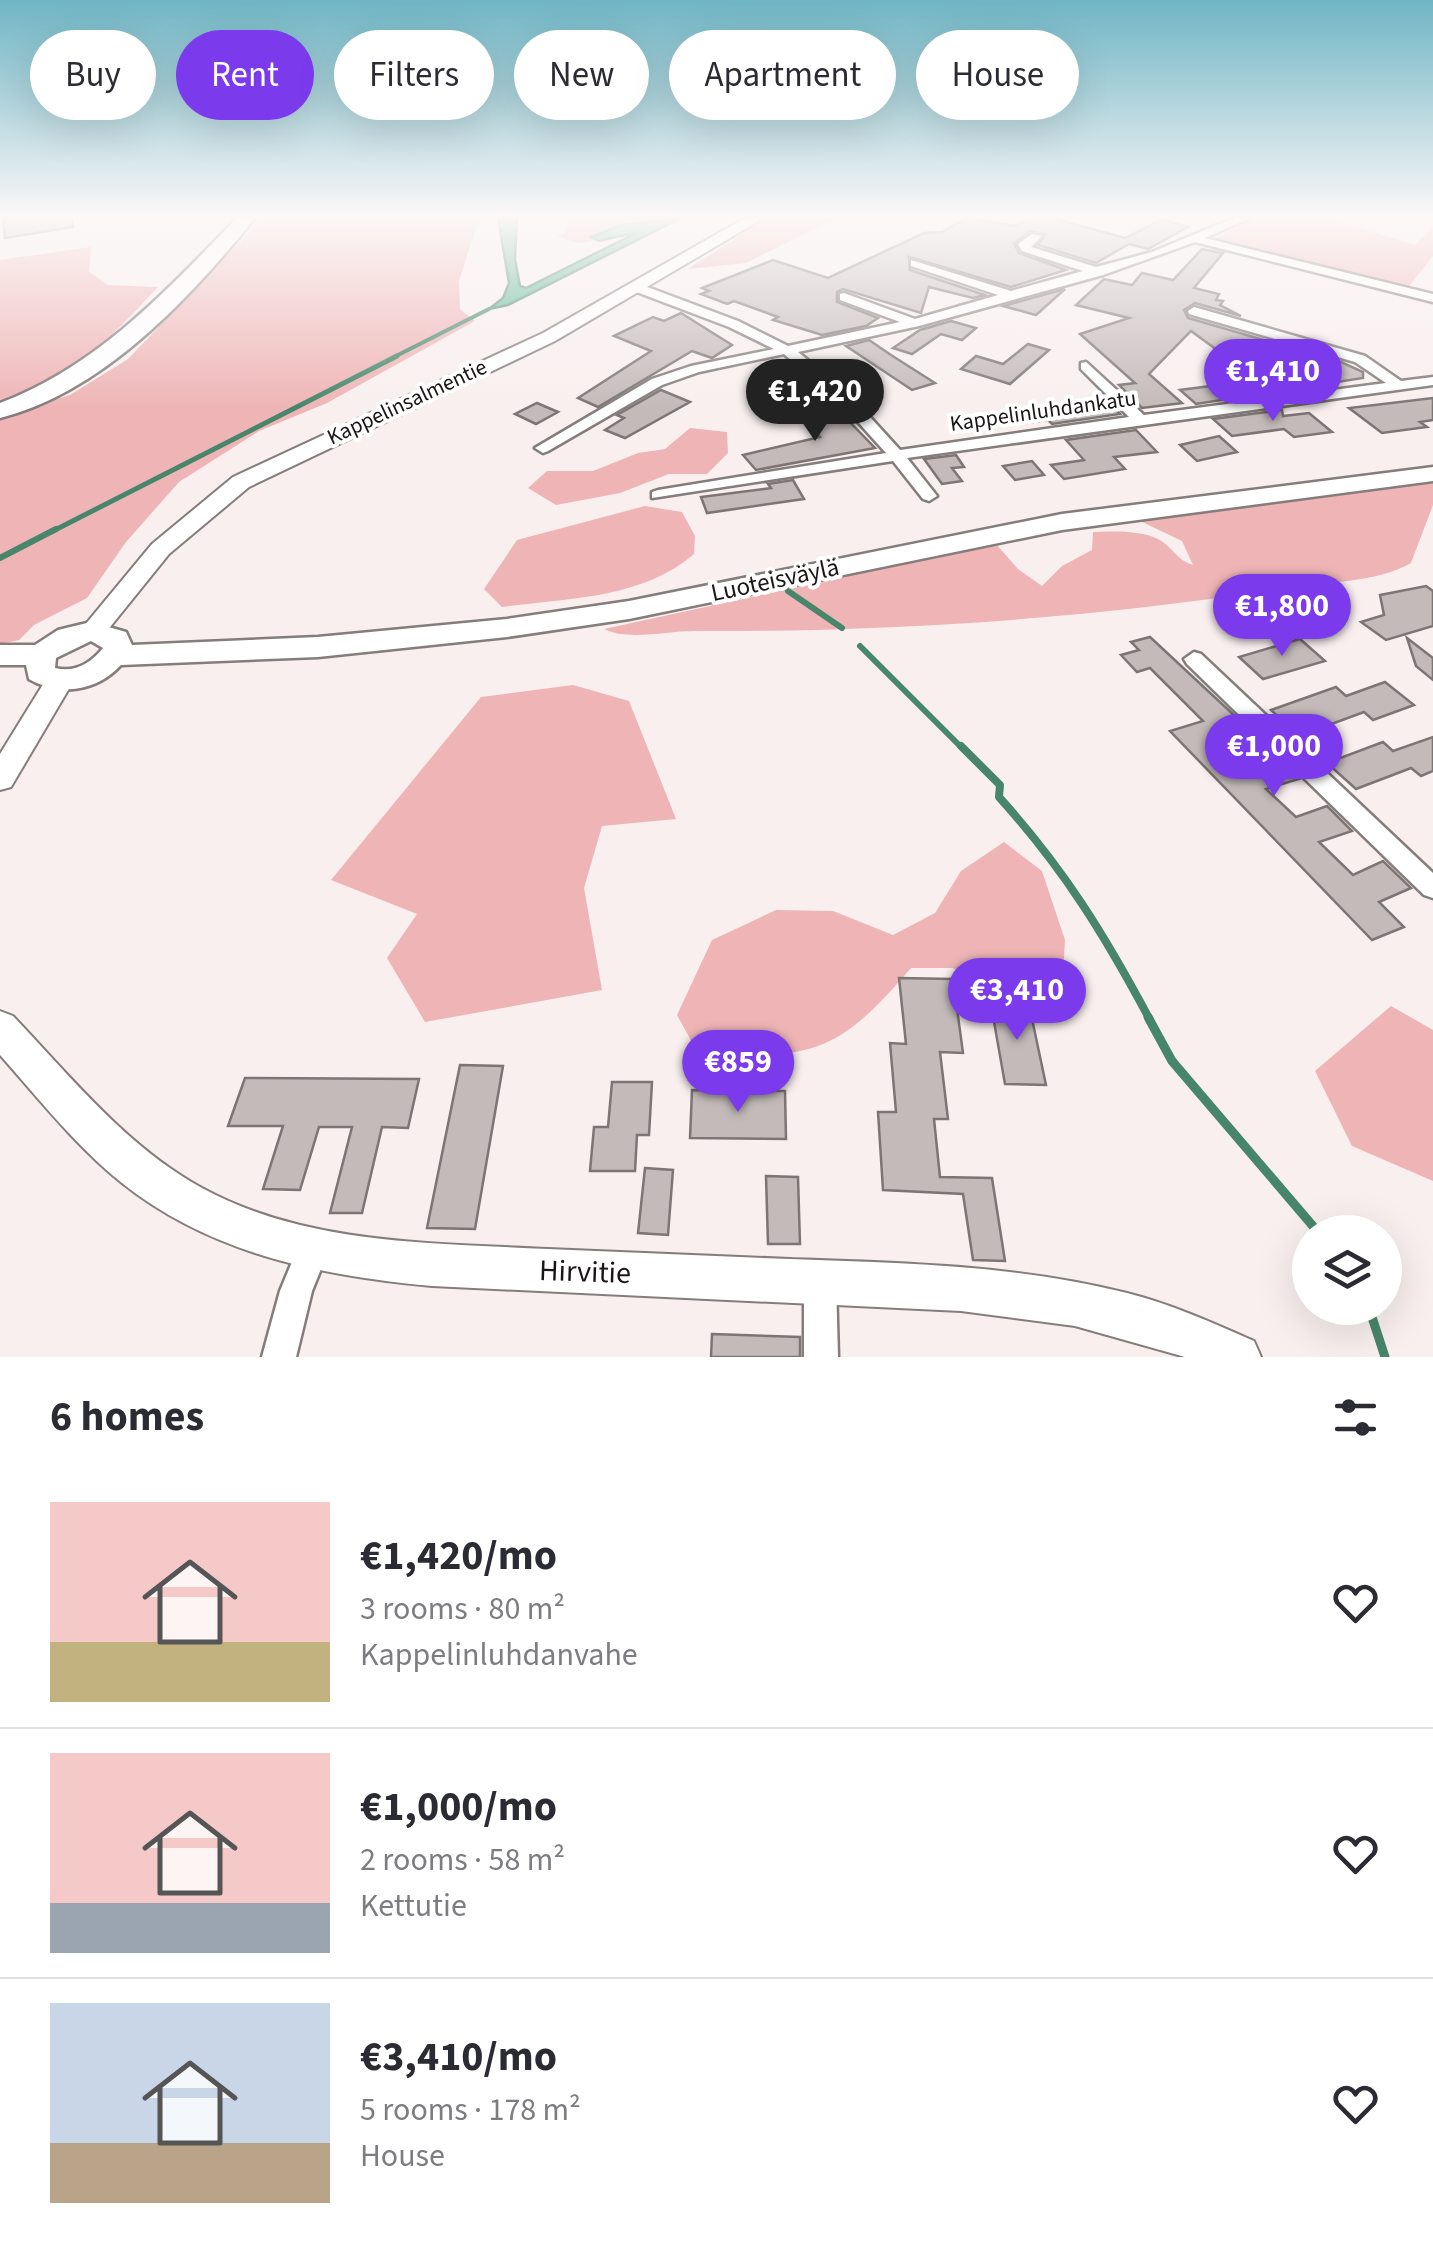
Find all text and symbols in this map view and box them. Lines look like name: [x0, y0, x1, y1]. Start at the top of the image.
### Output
chip: Buy: [30, 30, 156, 120]
chip: Rent: [176, 30, 314, 120]
chip: Filters: [334, 30, 494, 120]
chip: New: [514, 30, 649, 120]
chip: Apartment: [669, 30, 896, 120]
chip: House: [916, 30, 1079, 120]
pin: €1,410: [1192, 339, 1354, 424]
text: €1,410: [1226, 348, 1320, 394]
street label: Kappelinsalmentie: [322, 351, 492, 453]
pin: €1,420: [734, 359, 896, 444]
text: €1,420: [768, 368, 862, 414]
street label: Kappelinluhdankatu: [948, 382, 1138, 440]
street label: Luoteisväylä: [708, 549, 842, 611]
pin: €1,800: [1201, 574, 1363, 659]
text: €1,800: [1235, 583, 1329, 629]
pin: €1,000: [1193, 714, 1355, 799]
text: €1,000: [1227, 723, 1321, 769]
pin: €3,410: [936, 958, 1098, 1043]
text: €3,410: [970, 967, 1064, 1013]
pin: €859: [679, 1030, 797, 1115]
text: €859: [704, 1039, 772, 1085]
map controls: [1292, 1215, 1402, 1325]
button: layers: [1292, 1215, 1402, 1325]
street label: Hirvitie: [538, 1249, 632, 1295]
text: 6 homes: [50, 1387, 204, 1447]
icon: filters: [1328, 1390, 1383, 1445]
text: €1,420/mo: [360, 1526, 557, 1586]
icon: home: [130, 1542, 250, 1662]
icon: heart: [1328, 1575, 1383, 1630]
text: 3 rooms · 80 m²: [360, 1586, 565, 1632]
text: Kappelinluhdanvahe: [360, 1632, 638, 1678]
text: €1,000/mo: [360, 1777, 557, 1837]
icon: home: [130, 1793, 250, 1913]
icon: heart: [1328, 1826, 1383, 1881]
text: 2 rooms · 58 m²: [360, 1837, 565, 1883]
text: Kettutie: [360, 1883, 467, 1929]
text: €3,410/mo: [360, 2027, 557, 2087]
icon: home: [130, 2043, 250, 2163]
icon: heart: [1328, 2076, 1383, 2131]
text: 5 rooms · 178 m²: [360, 2087, 581, 2133]
text: House: [360, 2133, 445, 2179]

